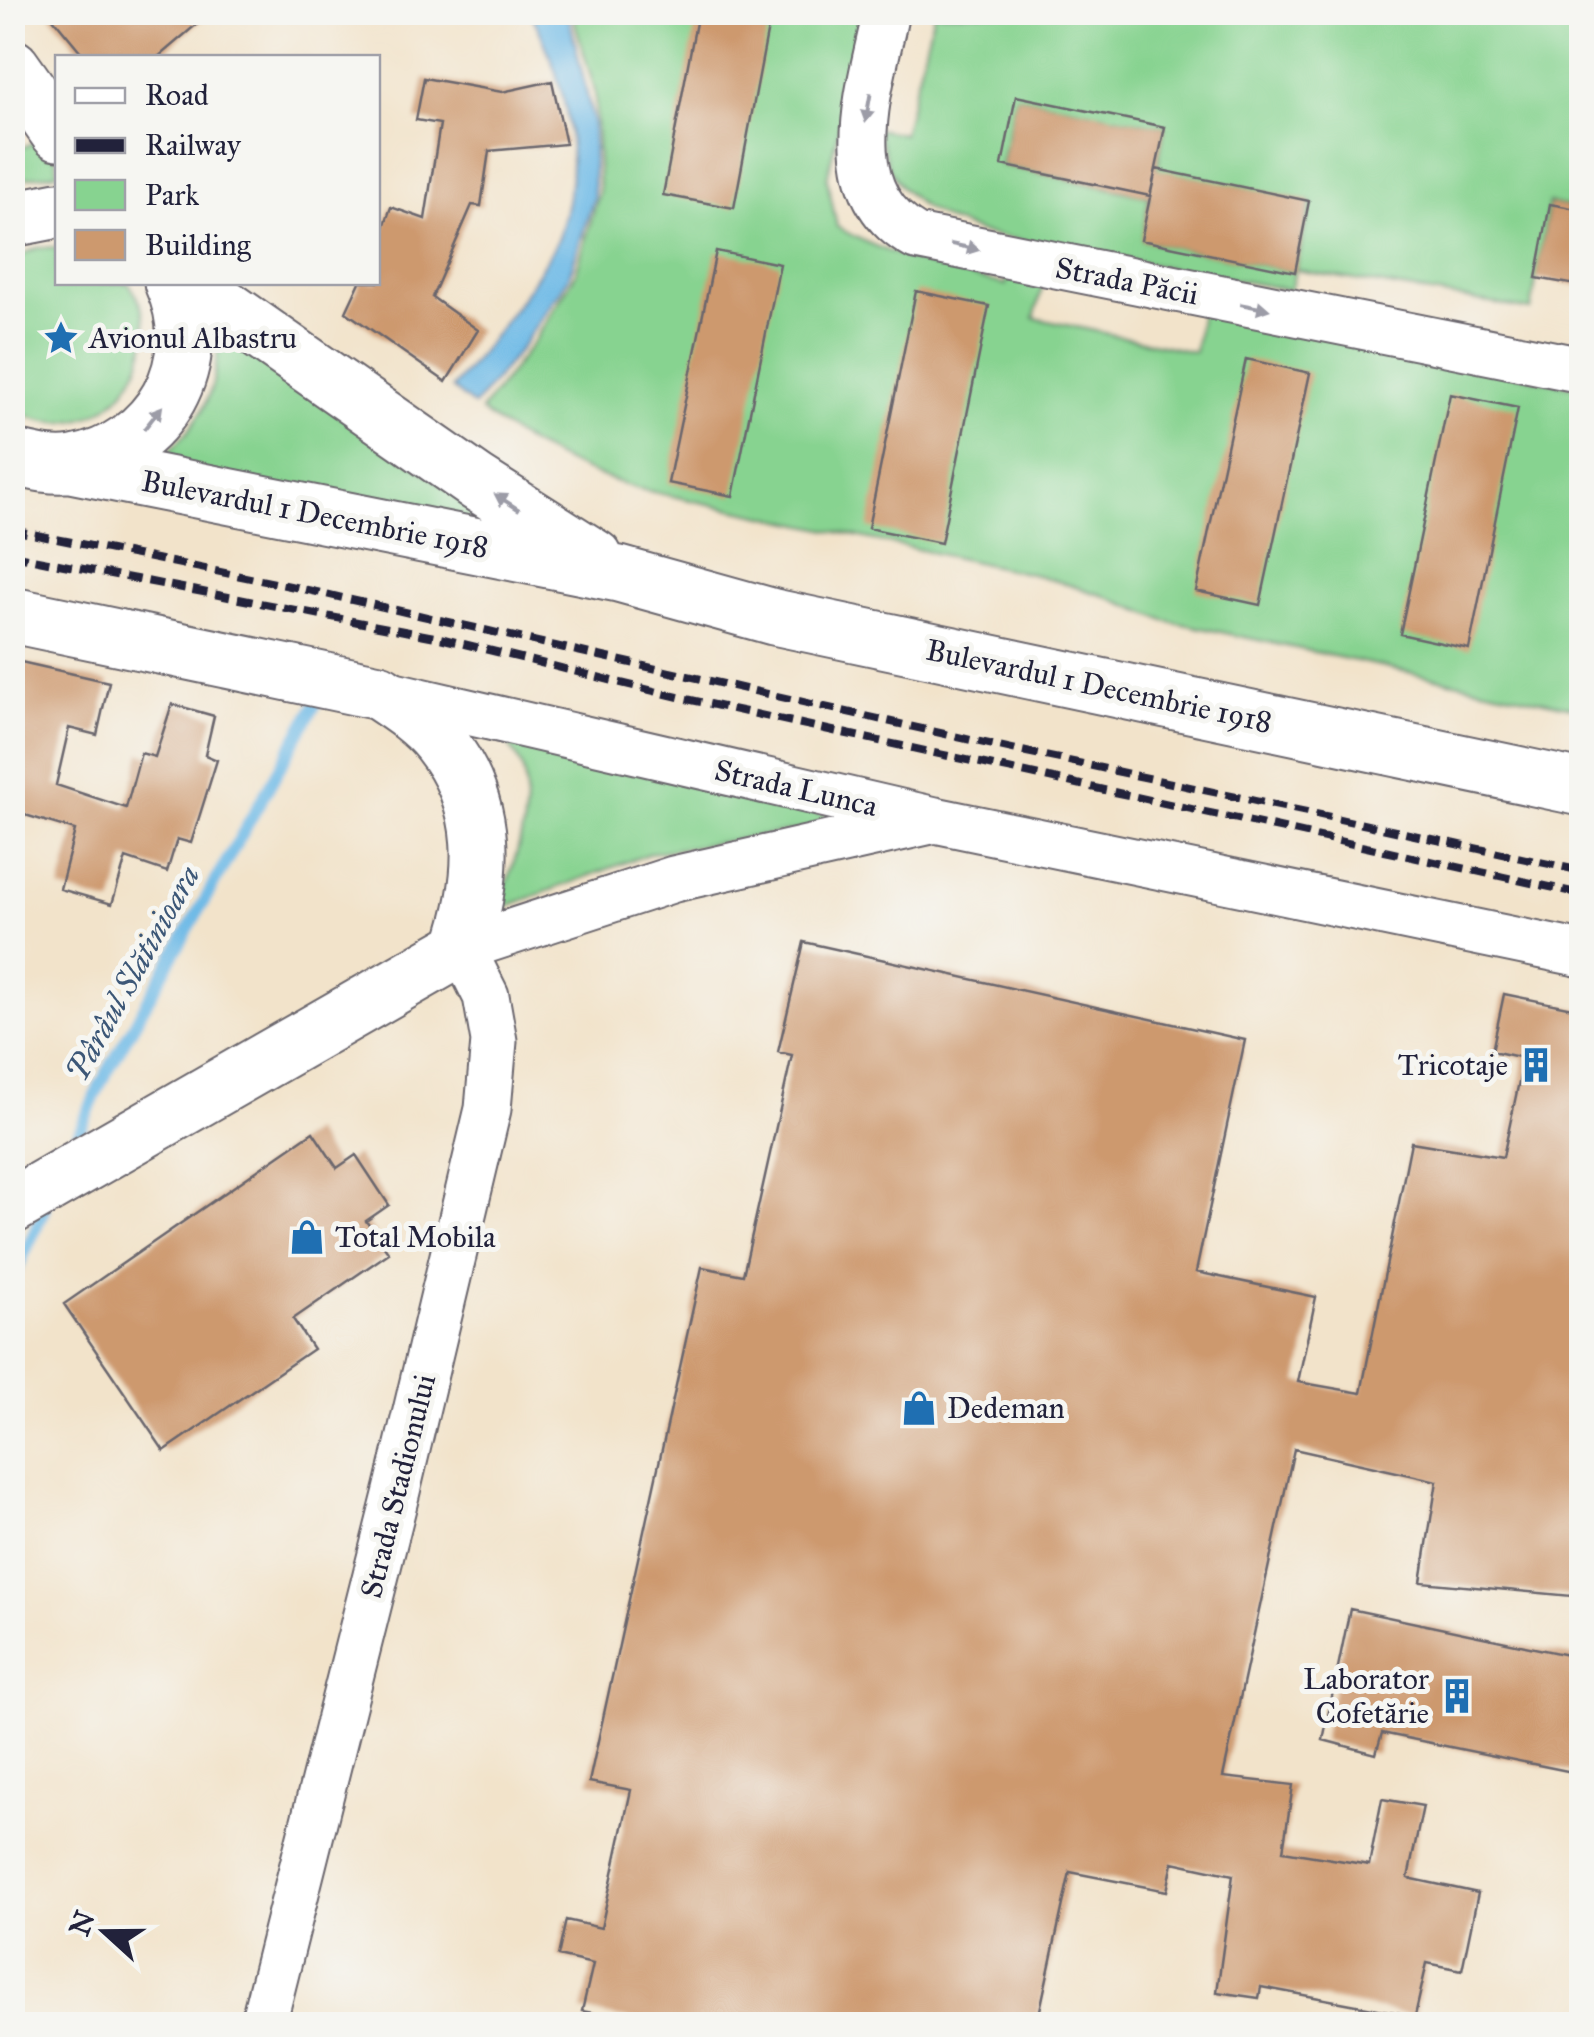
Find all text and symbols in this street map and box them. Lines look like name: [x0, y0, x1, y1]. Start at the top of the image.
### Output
legend: [55, 55, 380, 285]
text: Road: [145, 77, 209, 113]
one-way arrow: [860, 93, 875, 125]
text: Railway: [145, 127, 242, 163]
text: Park: [145, 177, 199, 213]
text: Building: [145, 227, 252, 263]
one-way arrow: [950, 240, 981, 256]
street label: Strada Păcii: [1052, 250, 1202, 312]
one-way arrow: [1240, 299, 1271, 315]
place icon: Avionul Albastru: [42, 319, 80, 357]
place label: Avionul Albastru: [87, 320, 297, 356]
one-way arrow: [142, 405, 163, 430]
street label: Bulevardul 1 Decembrie 1918: [138, 463, 492, 566]
one-way arrow: [493, 494, 521, 511]
street label: Bulevardul 1 Decembrie 1918: [923, 632, 1275, 741]
street label: Strada Lunca: [711, 752, 881, 824]
water label: Pârâul Slătinioara: [58, 858, 208, 1088]
building icon: Tricotaje: [1517, 1046, 1555, 1084]
place label: Tricotaje: [1398, 1047, 1508, 1083]
shop icon: Total Mobila: [288, 1218, 326, 1256]
place label: Total Mobila: [335, 1219, 496, 1255]
street label: Strada Stadionului: [353, 1370, 443, 1602]
shop icon: Dedeman: [900, 1389, 938, 1427]
place label: Dedeman: [947, 1390, 1065, 1426]
place label: Laborator Cofetărie: [1303, 1661, 1430, 1731]
building icon: Laborator Cofetărie: [1438, 1677, 1476, 1715]
north arrow: [55, 1882, 155, 1982]
text: N: [62, 1906, 103, 1941]

